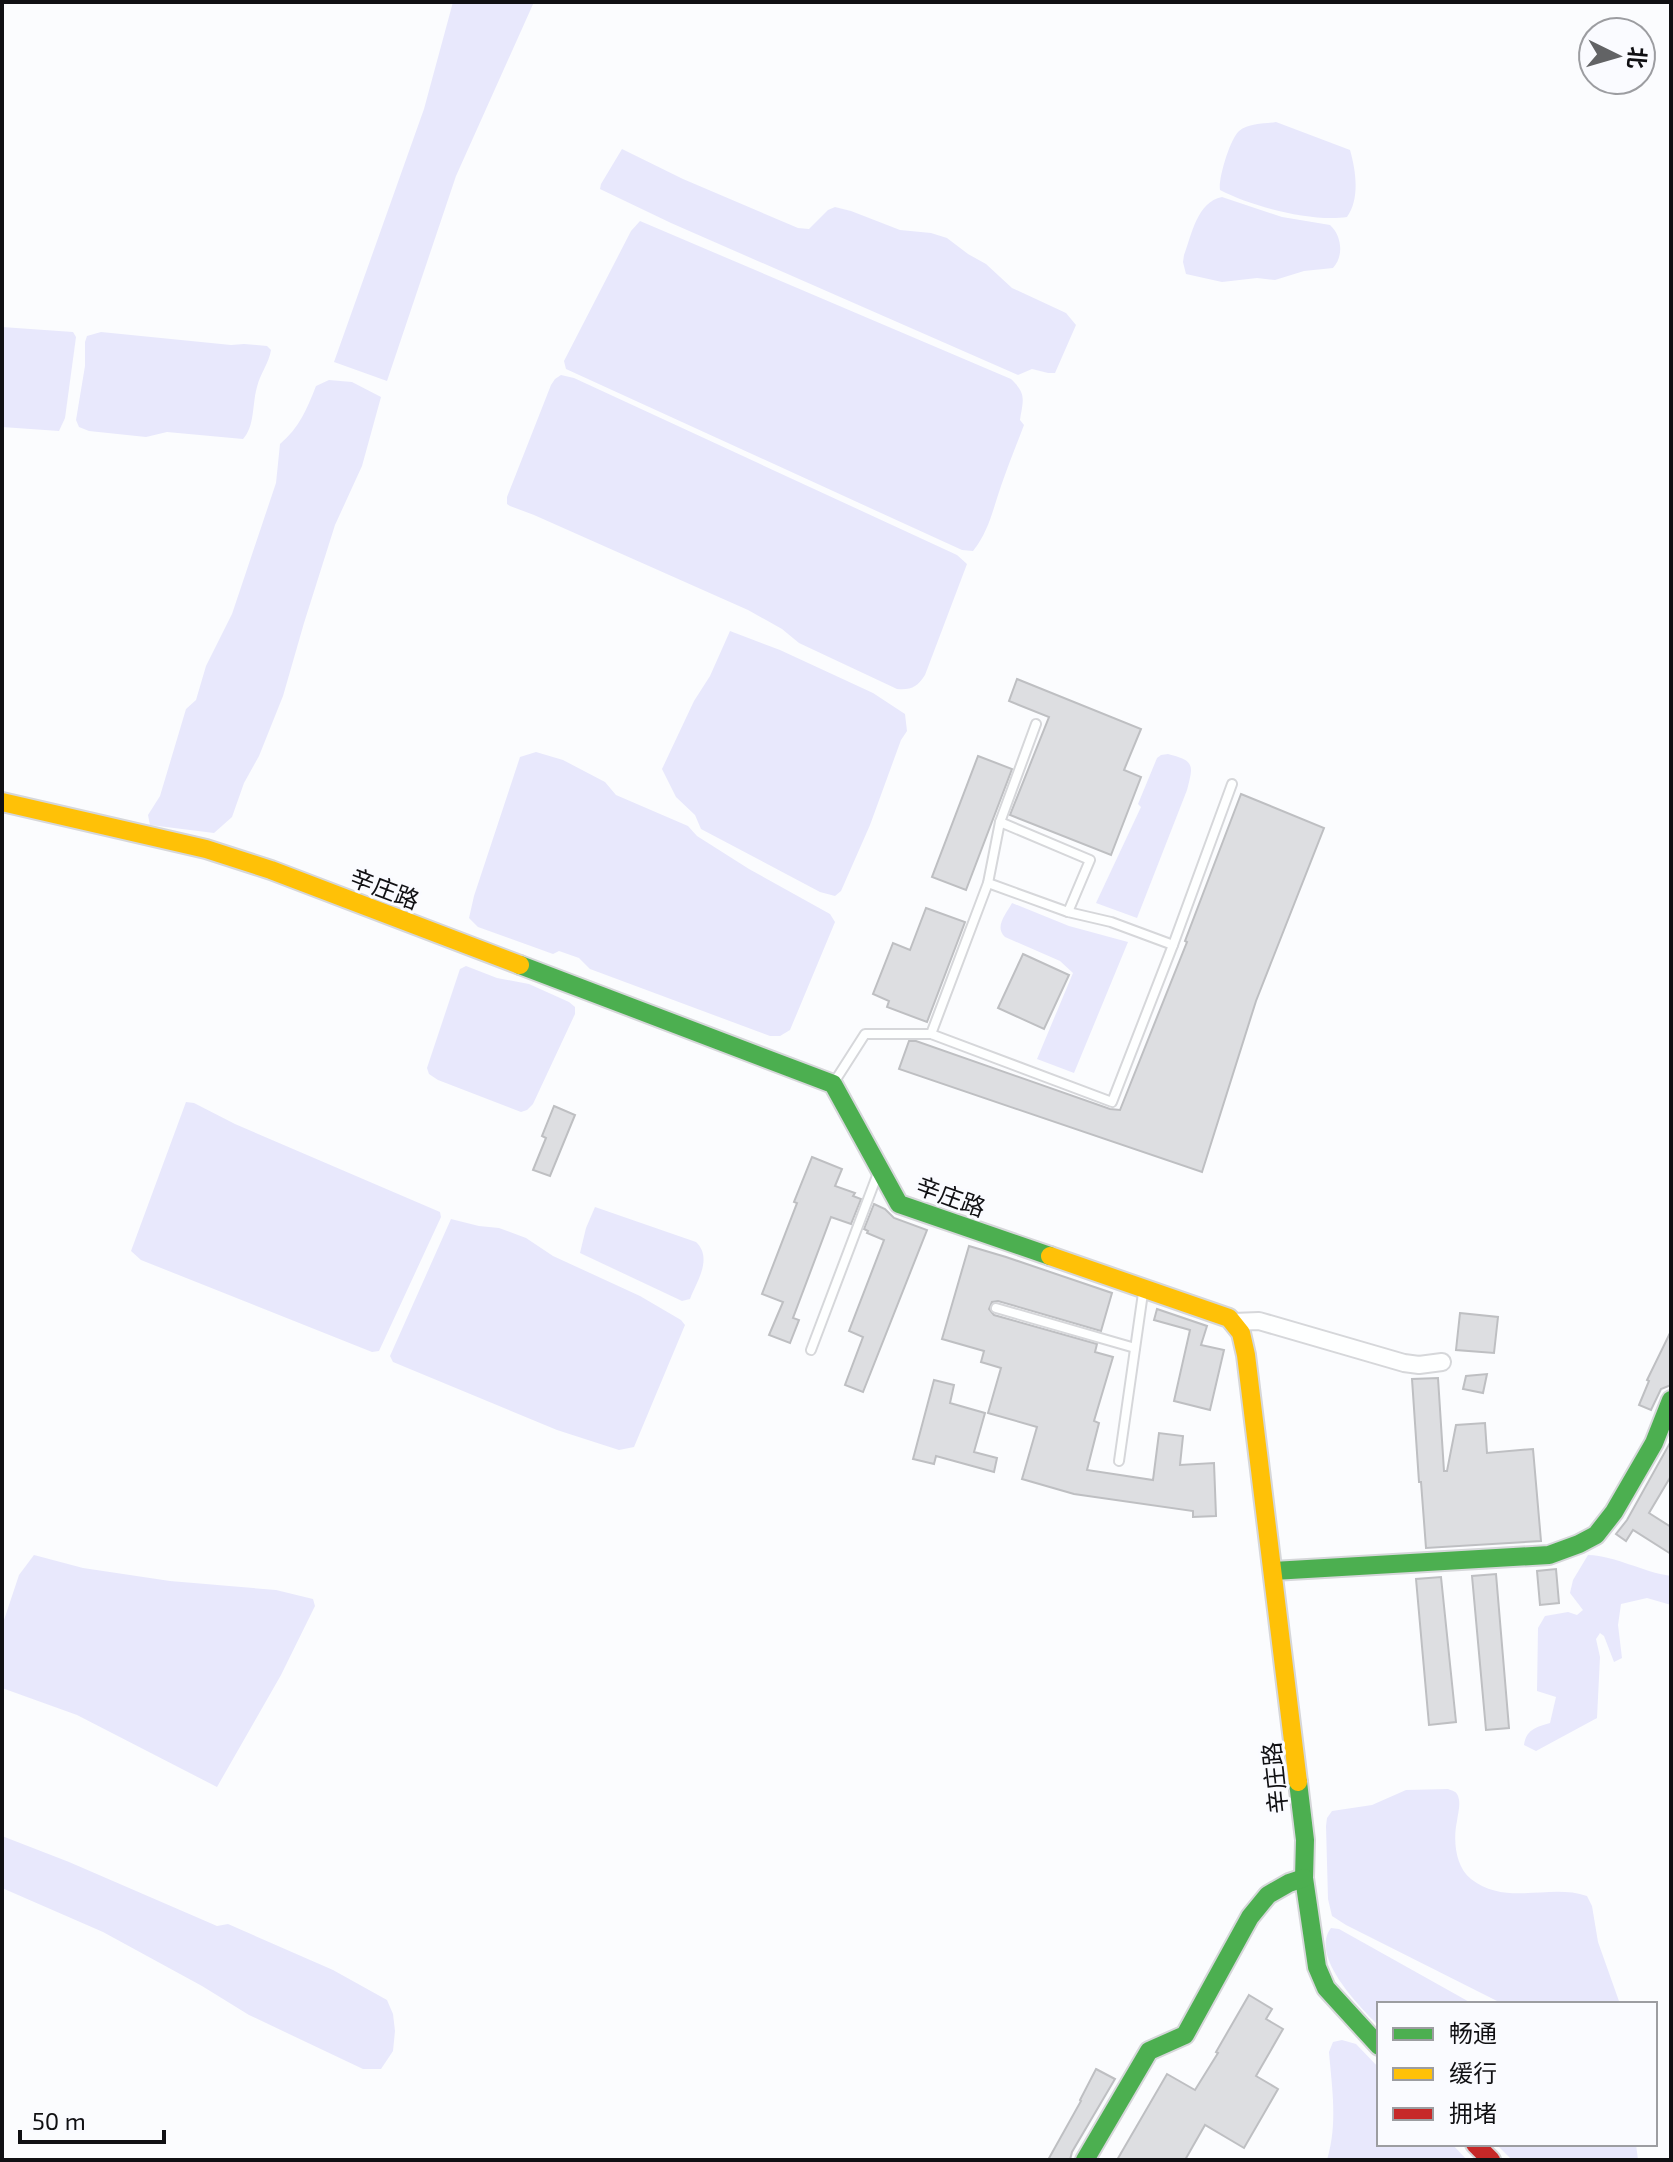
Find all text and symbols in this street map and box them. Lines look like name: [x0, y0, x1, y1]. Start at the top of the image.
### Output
north arrow: [1577, 16, 1657, 96]
text: 北: [1624, 46, 1652, 70]
street label: 辛庄路: [346, 862, 424, 914]
street label: 辛庄路: [912, 1170, 990, 1222]
street label: 辛庄路: [1256, 1741, 1292, 1815]
legend: [1377, 2002, 1657, 2146]
text: 畅通: [1449, 2018, 1497, 2047]
text: 缓行: [1449, 2058, 1497, 2087]
scale bar: [20, 2094, 164, 2144]
text: 拥堵: [1449, 2098, 1497, 2127]
text: 50 m: [32, 2106, 86, 2135]

